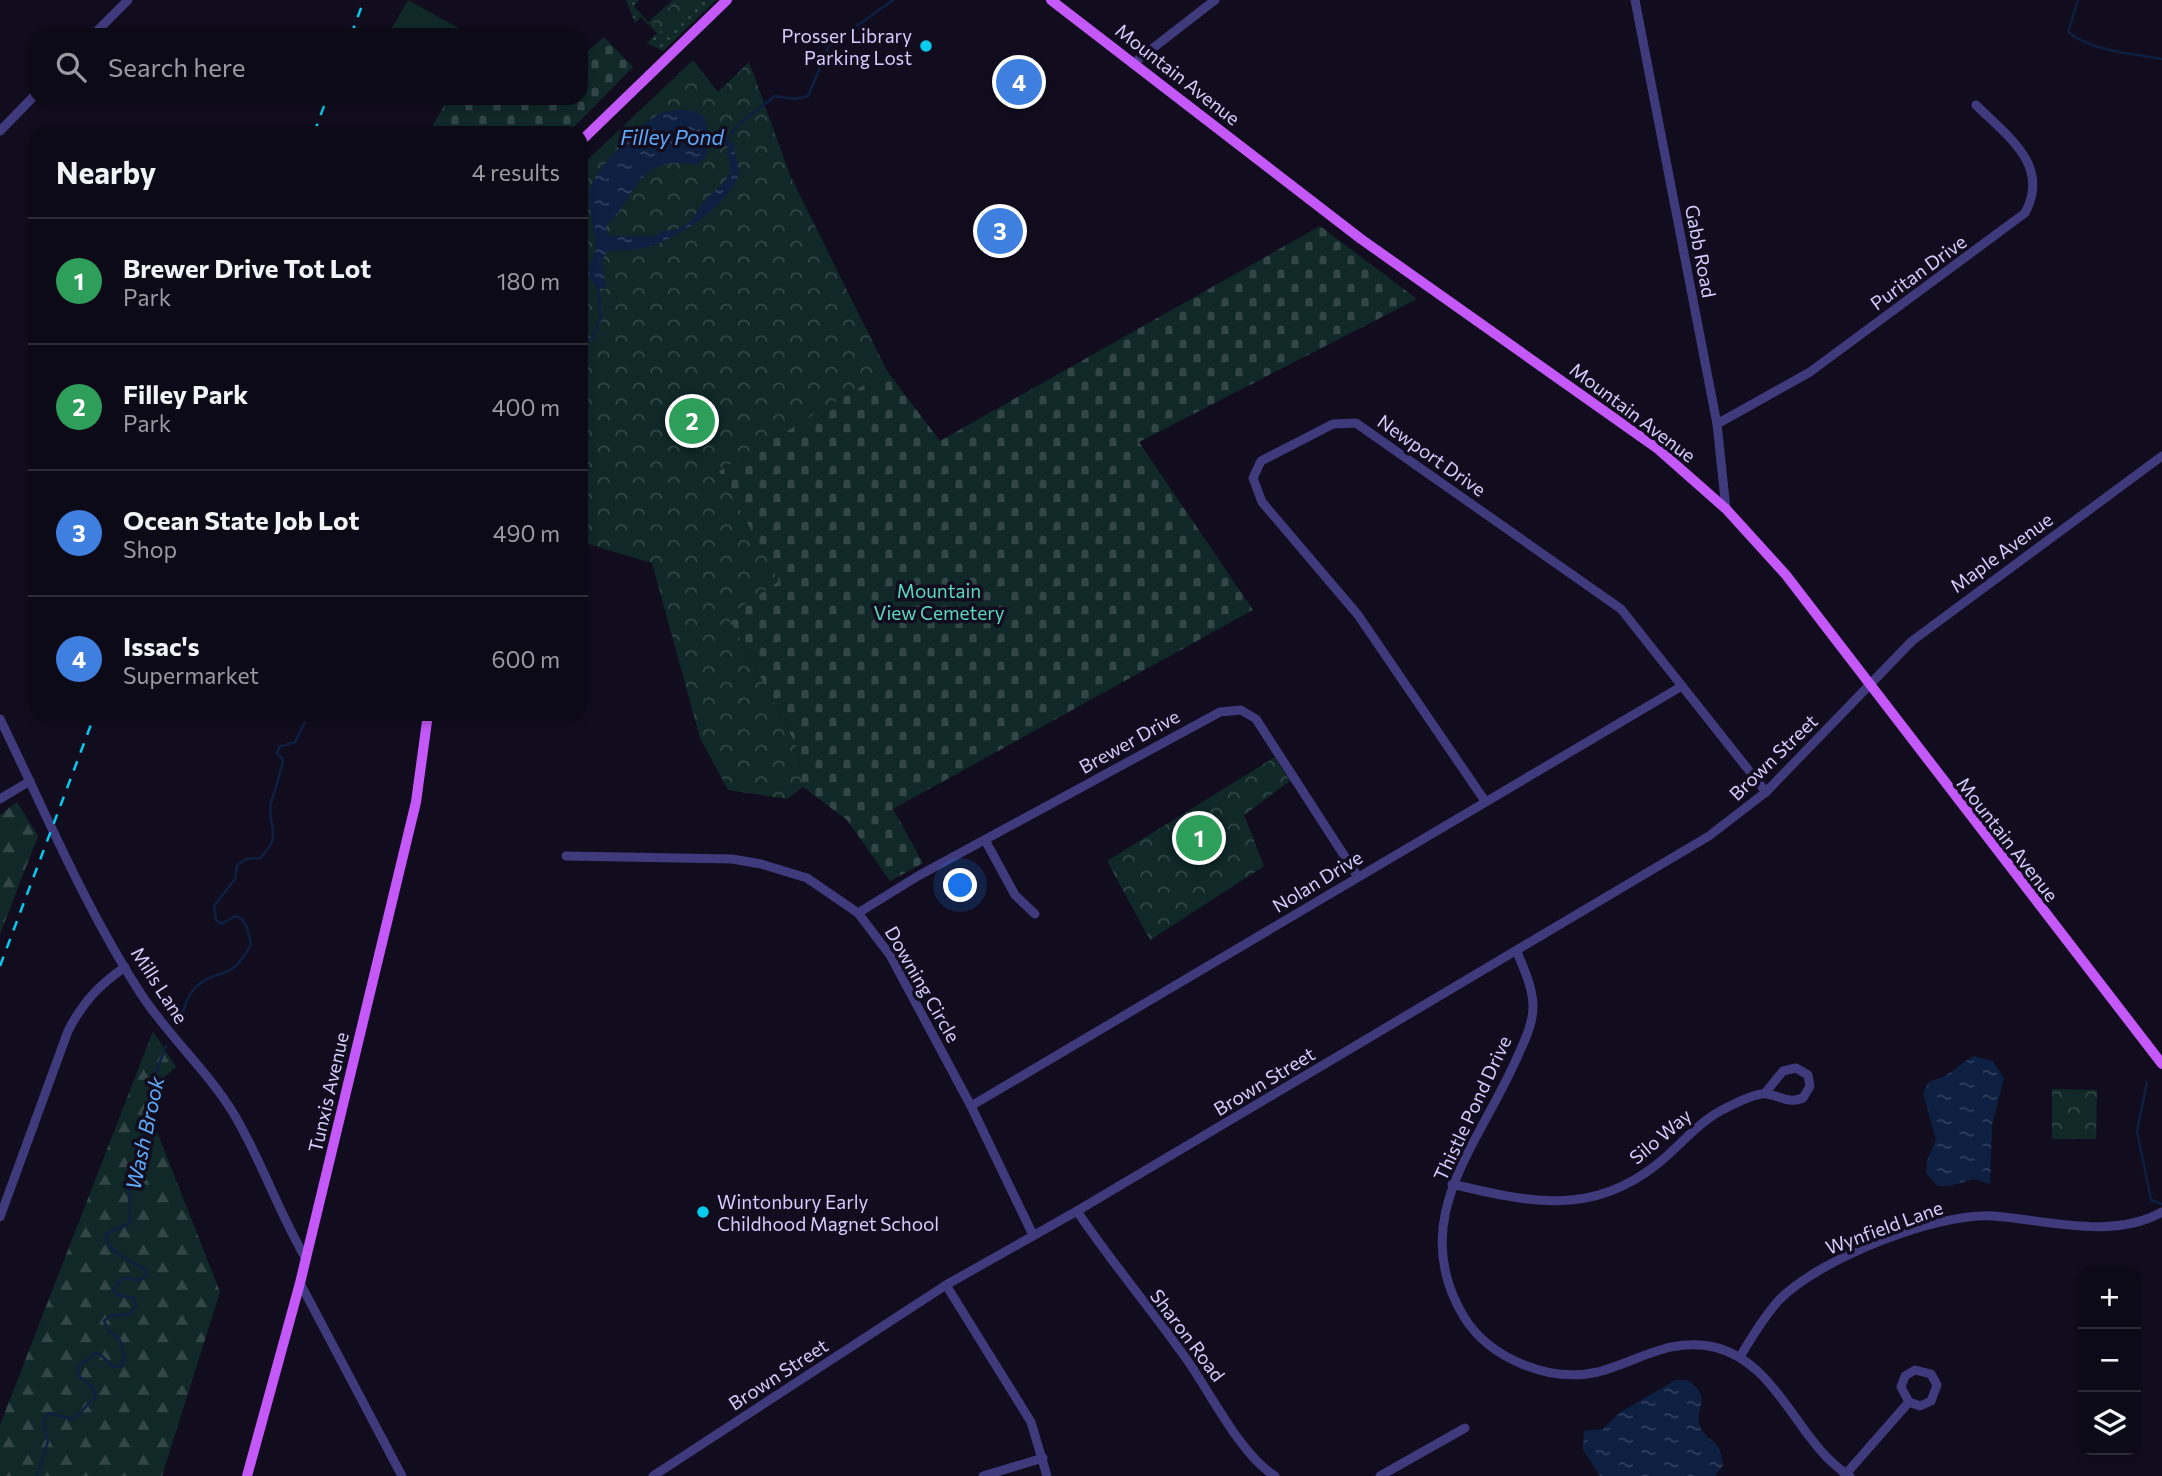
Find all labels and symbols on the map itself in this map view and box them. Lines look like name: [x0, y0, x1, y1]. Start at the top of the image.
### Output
street label: Mountain Avenue: [1111, 18, 1245, 130]
place label: Prosser Library Parking Lost: [781, 24, 912, 69]
marker: Prosser Library Parking Lost: [918, 38, 934, 54]
pin: 4: [996, 56, 1042, 108]
water label: Filley Pond: [620, 124, 725, 149]
street label: Gabb Road: [1681, 202, 1721, 300]
pin: 3: [977, 205, 1023, 257]
street label: Puritan Drive: [1865, 229, 1971, 315]
street label: Mountain Avenue: [1566, 357, 1700, 467]
pin: 2: [669, 395, 715, 447]
street label: Newport Drive: [1373, 409, 1491, 501]
street label: Maple Avenue: [1945, 507, 2057, 597]
park label: Mountain View Cemetery: [873, 579, 1005, 624]
street label: Brewer Drive: [1075, 704, 1183, 778]
street label: Brown Street: [1724, 709, 1822, 805]
street label: Mountain Avenue: [1952, 772, 2064, 906]
pin: 1: [1176, 812, 1222, 864]
street label: Nolan Drive: [1268, 845, 1366, 917]
your location: [943, 868, 977, 902]
street label: Downing Circle: [880, 922, 966, 1046]
street label: Mills Lane: [127, 942, 193, 1028]
street label: Tunxis Avenue: [303, 1030, 353, 1154]
street label: Thistle Pond Drive: [1428, 1032, 1516, 1184]
street label: Brown Street: [1209, 1042, 1319, 1120]
water label: Wash Brook: [120, 1074, 168, 1192]
street label: Silo Way: [1624, 1103, 1696, 1169]
place label: Wintonbury Early Childhood Magnet School: [717, 1190, 939, 1235]
street label: Wynfield Lane: [1822, 1195, 1946, 1259]
marker: Wintonbury Early Childhood Magnet School: [695, 1204, 711, 1220]
street label: Sharon Road: [1146, 1284, 1230, 1386]
street label: Brown Street: [724, 1333, 832, 1415]

